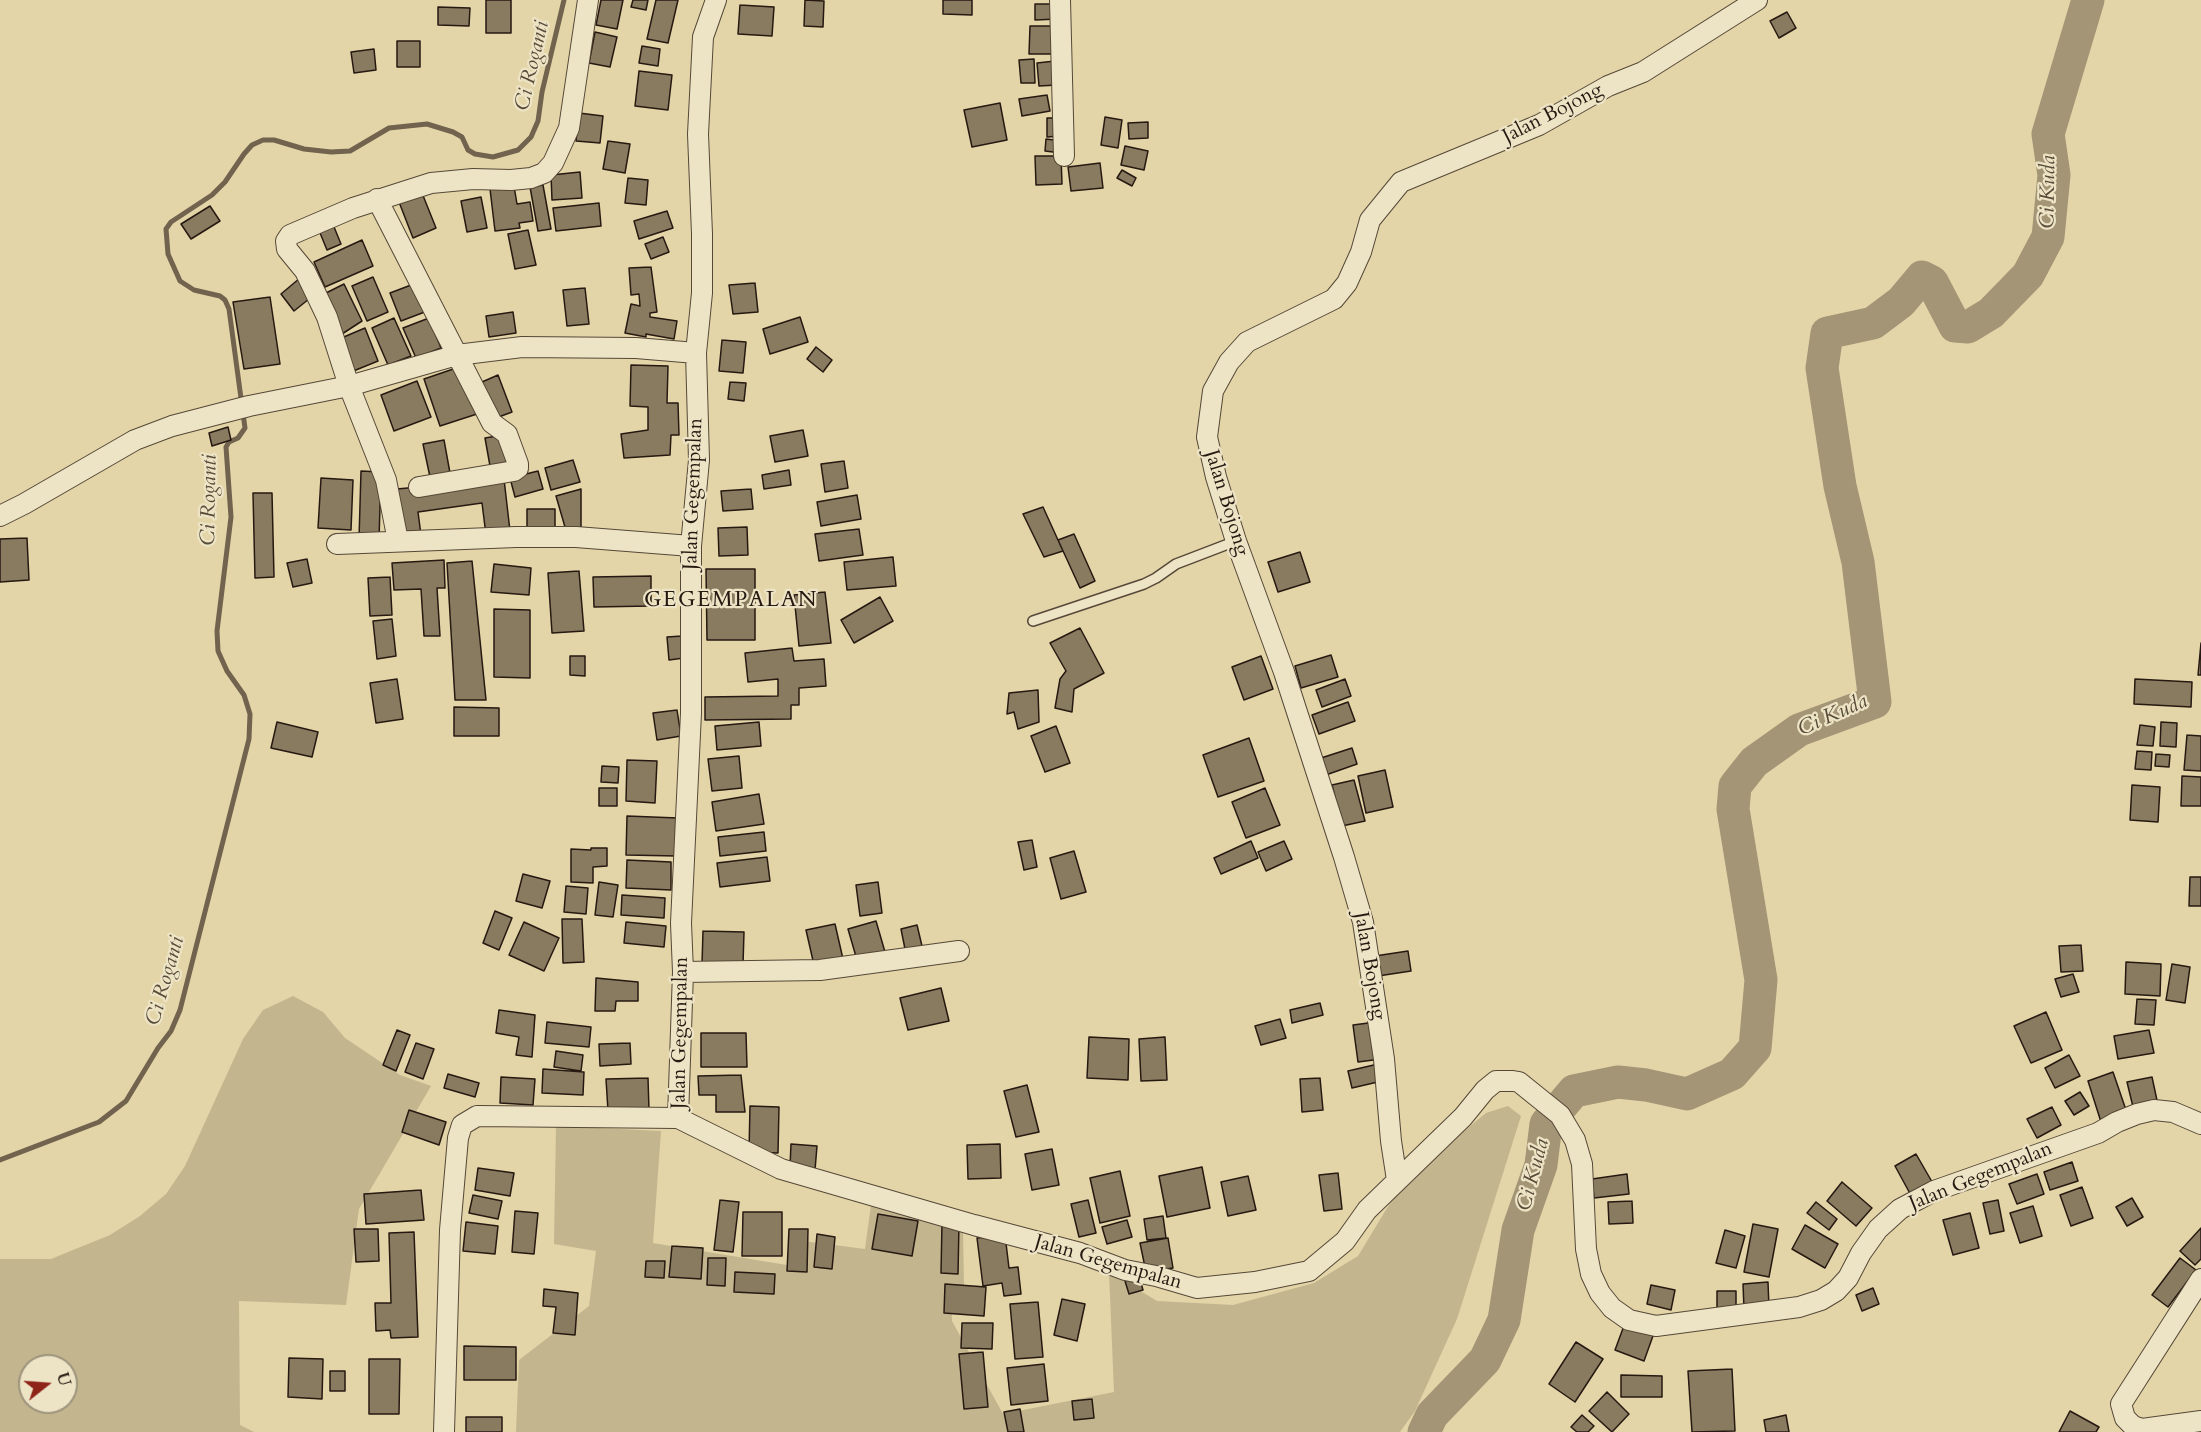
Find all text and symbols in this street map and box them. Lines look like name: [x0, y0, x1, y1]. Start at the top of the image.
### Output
water label: Ci Roganti: [510, 19, 556, 113]
street label: Jalan Bojong: [1499, 78, 1607, 150]
water label: Ci Kuda: [2036, 155, 2062, 229]
street label: Jalan Gegempalan: [679, 417, 709, 571]
street label: Jalan Bojong: [1199, 447, 1253, 559]
water label: Ci Roganti: [197, 454, 223, 546]
district label: GEGEMPALAN: [644, 588, 818, 614]
water label: Ci Kuda: [1794, 690, 1872, 742]
street label: Jalan Bojong: [1348, 910, 1390, 1022]
water label: Ci Roganti: [141, 934, 191, 1028]
street label: Jalan Gegempalan: [668, 957, 694, 1109]
water label: Ci Kuda: [1512, 1136, 1556, 1214]
street label: Jalan Gegempalan: [1906, 1137, 2056, 1217]
street label: Jalan Gegempalan: [1031, 1230, 1185, 1296]
north arrow: [18, 1354, 78, 1414]
text: U: [51, 1370, 76, 1389]

